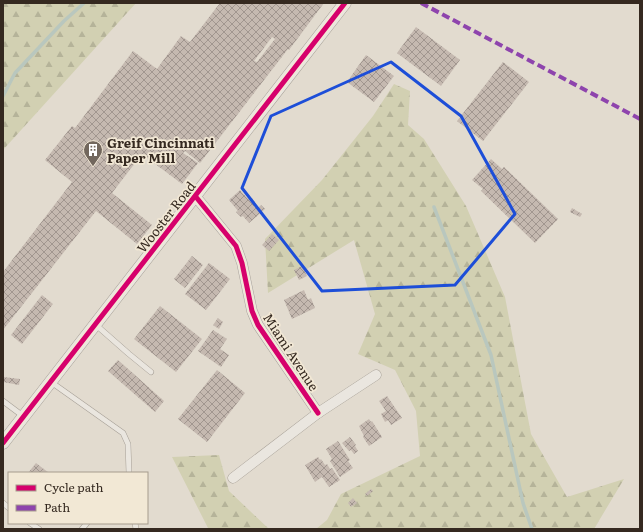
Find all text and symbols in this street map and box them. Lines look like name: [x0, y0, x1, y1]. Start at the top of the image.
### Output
place label: Greif Cincinnati Paper Mill: [107, 133, 215, 167]
building icon: Greif Cincinnati Paper Mill: [82, 139, 104, 167]
street label: Wooster Road: [132, 177, 200, 256]
street label: Miami Avenue: [259, 309, 324, 395]
legend: [8, 472, 148, 524]
text: Cycle path: [44, 478, 104, 496]
text: Path: [44, 498, 70, 516]

